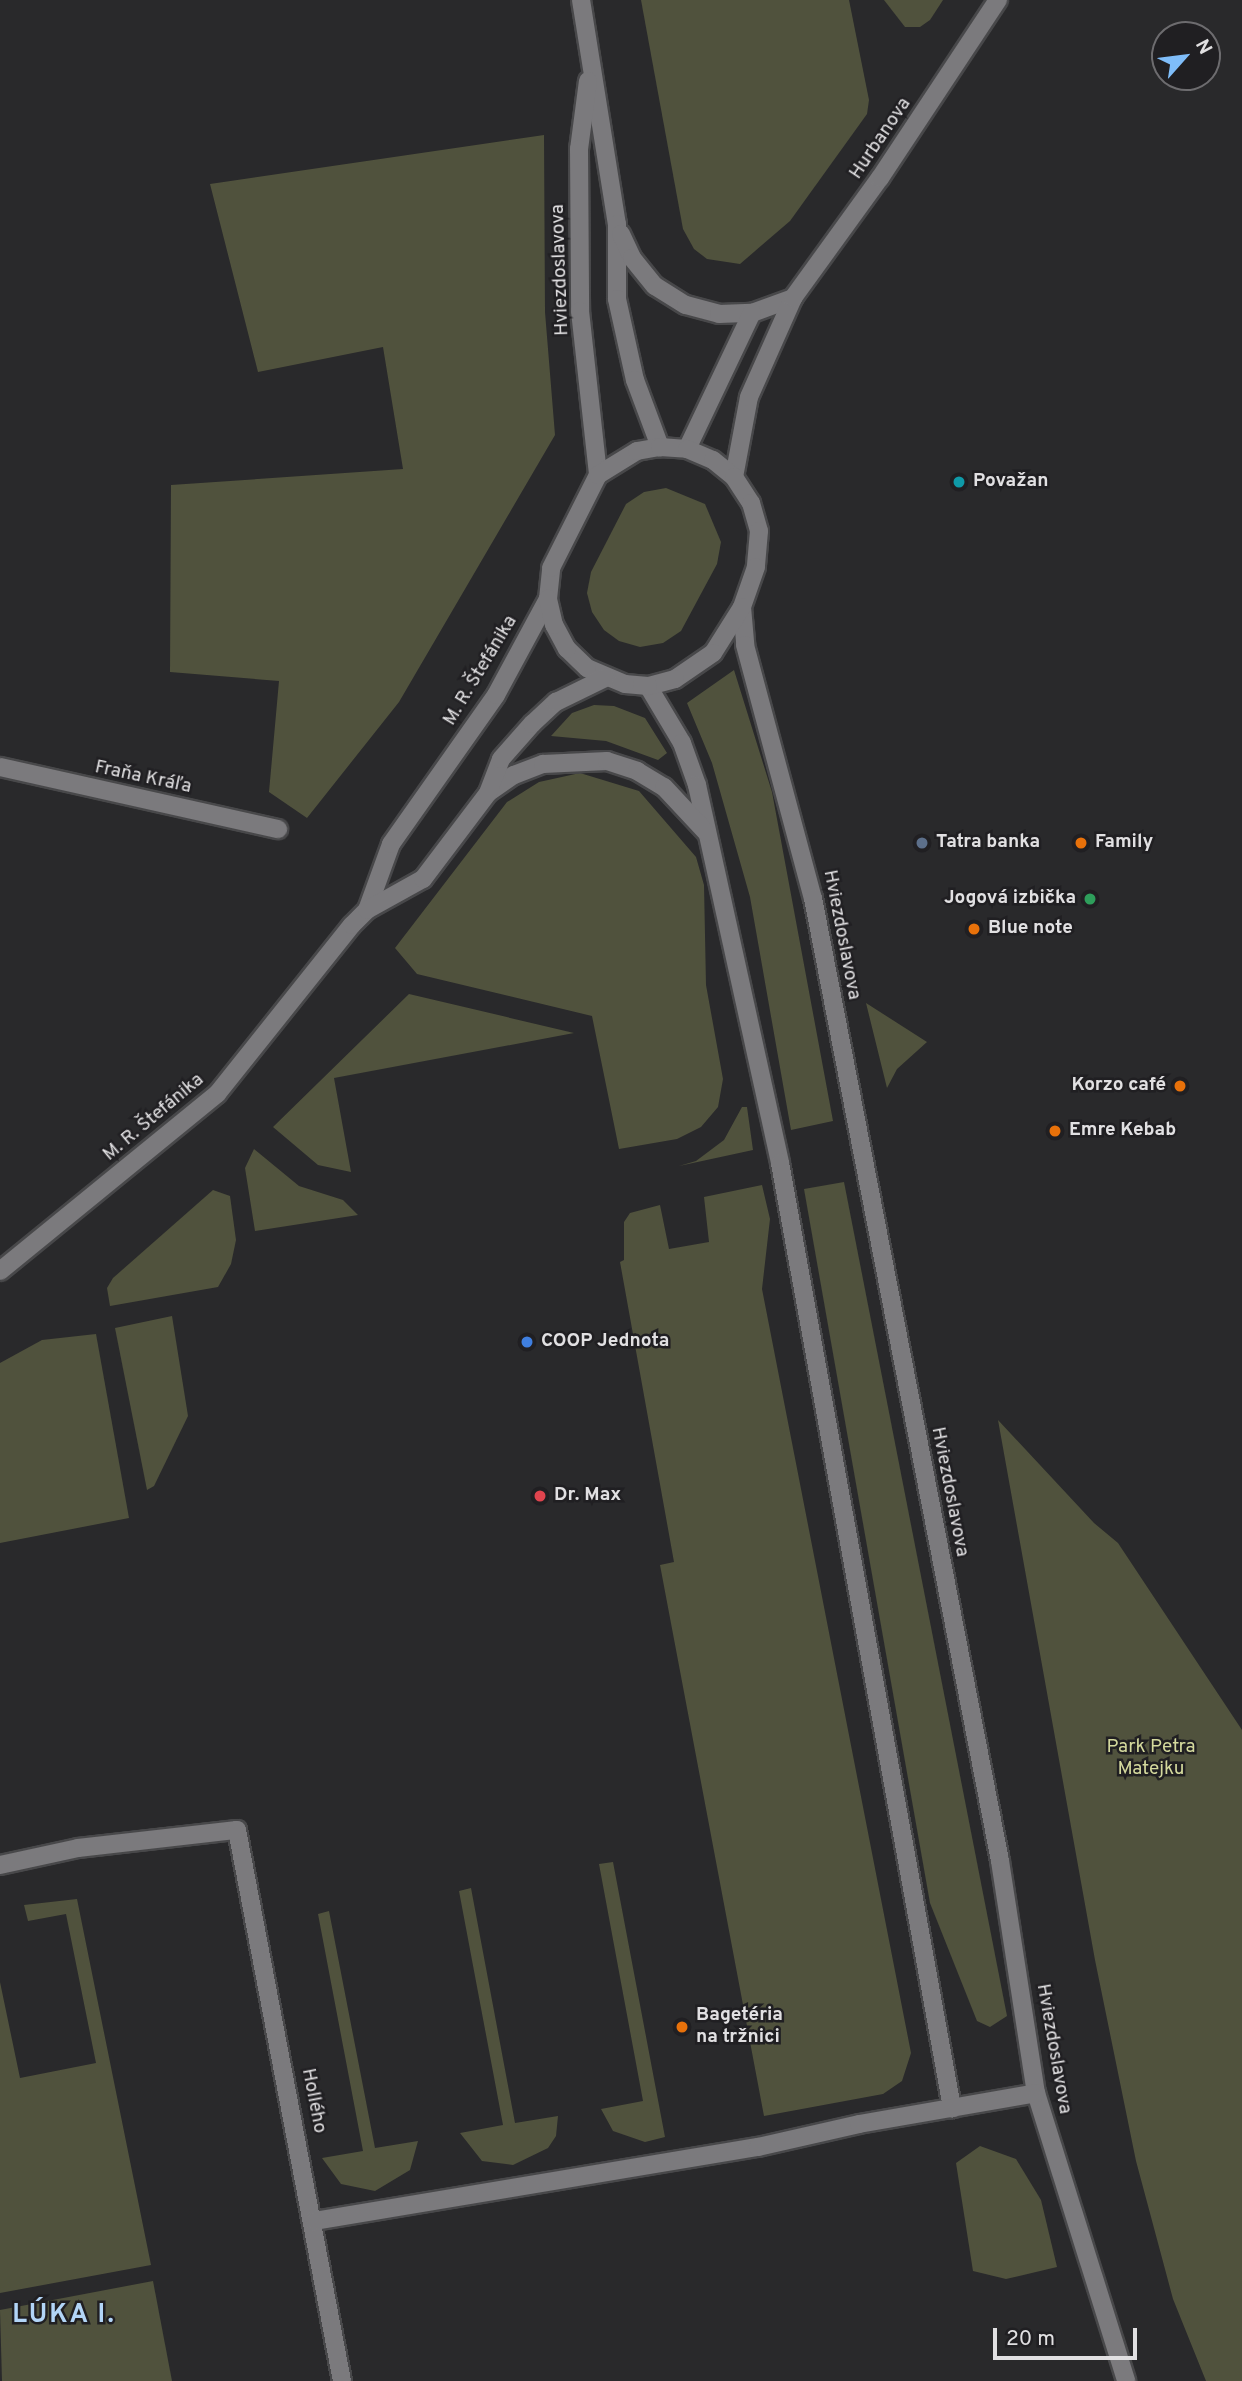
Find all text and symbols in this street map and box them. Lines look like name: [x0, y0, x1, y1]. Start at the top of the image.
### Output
north arrow: [1151, 21, 1221, 91]
text: N: [1189, 35, 1217, 59]
street label: Hurbanova: [845, 94, 917, 184]
street label: Hviezdoslavova: [547, 204, 575, 336]
place label: Považan: [973, 471, 1048, 493]
marker: Považan: [951, 474, 967, 490]
street label: M. R. Štefánika: [439, 612, 523, 730]
street label: Fraňa Kráľa: [93, 757, 193, 799]
place label: Tatra banka: [936, 832, 1040, 854]
place label: Family: [1095, 832, 1153, 854]
marker: Tatra banka: [914, 835, 930, 851]
marker: Family: [1073, 835, 1089, 851]
street label: Hviezdoslavova: [817, 868, 865, 1002]
place label: Jogová izbička: [944, 888, 1076, 910]
marker: Jogová izbička: [1082, 891, 1098, 907]
place label: Blue note: [988, 918, 1073, 940]
marker: Blue note: [966, 921, 982, 937]
street label: M. R. Štefánika: [99, 1069, 209, 1167]
place label: Korzo café: [1072, 1075, 1166, 1097]
marker: Korzo café: [1172, 1078, 1188, 1094]
place label: Emre Kebab: [1069, 1120, 1176, 1142]
marker: Emre Kebab: [1047, 1123, 1063, 1139]
place label: COOP Jednota: [541, 1331, 669, 1353]
marker: COOP Jednota: [519, 1334, 535, 1350]
street label: Hviezdoslavova: [925, 1425, 973, 1559]
place label: Dr. Max: [554, 1485, 621, 1507]
marker: Dr. Max: [532, 1488, 548, 1504]
park label: Park Petra Matejku: [1106, 1737, 1196, 1781]
street label: Hviezdoslavova: [1030, 1982, 1076, 2116]
place label: Bagetéria na tržnici: [696, 2005, 783, 2049]
marker: Bagetéria na tržnici: [674, 2019, 690, 2035]
street label: Hollého: [296, 2067, 330, 2135]
district label: LÚKA I.: [13, 2300, 115, 2332]
scale bar: [997, 2314, 1140, 2358]
text: 20 m: [1006, 2326, 1055, 2353]

